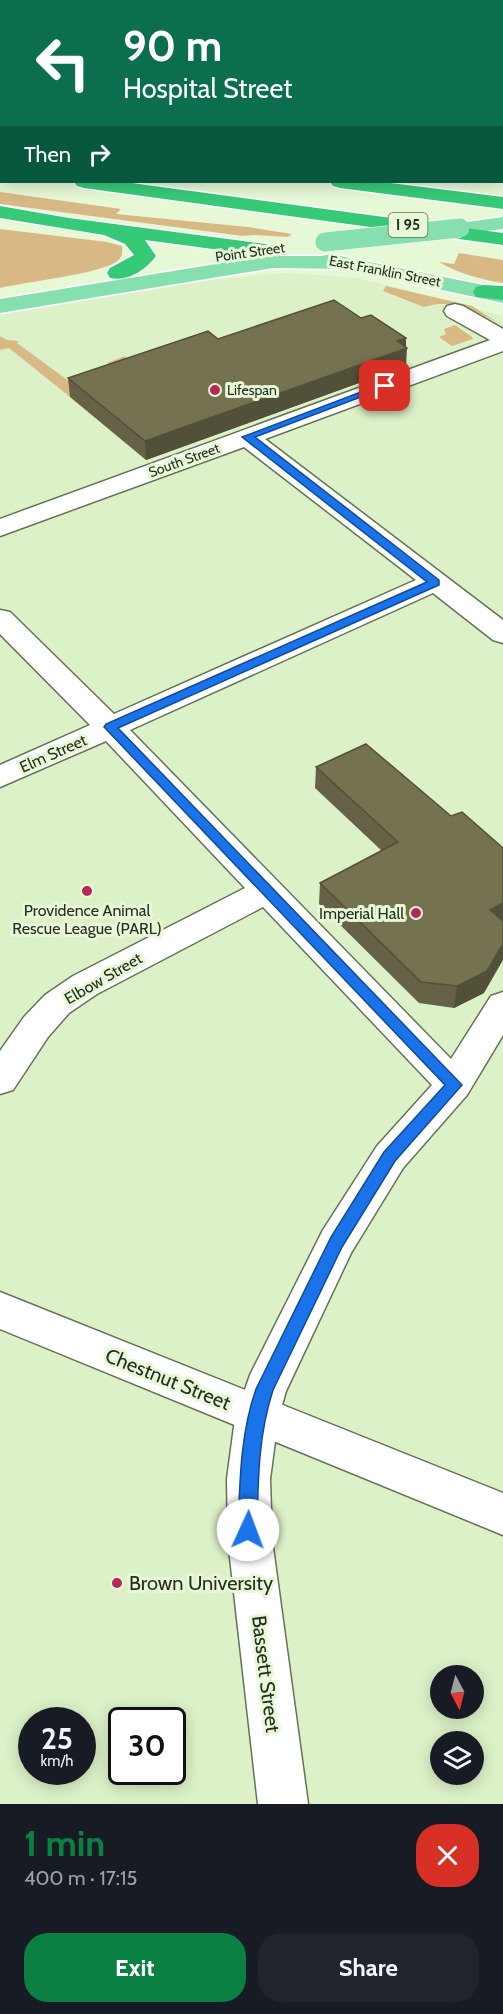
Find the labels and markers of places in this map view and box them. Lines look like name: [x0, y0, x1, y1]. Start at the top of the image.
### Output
pin: [359, 360, 410, 411]
place label: Lifespan: [227, 381, 277, 399]
marker: Lifespan: [208, 383, 222, 397]
marker: Providence Animal Rescue League (PARL): [80, 884, 94, 898]
place label: Providence Animal Rescue League (PARL): [12, 901, 162, 938]
place label: Imperial Hall: [319, 904, 404, 923]
marker: Imperial Hall: [409, 906, 423, 920]
place label: Brown University: [129, 1571, 273, 1595]
marker: Brown University: [110, 1576, 124, 1590]

